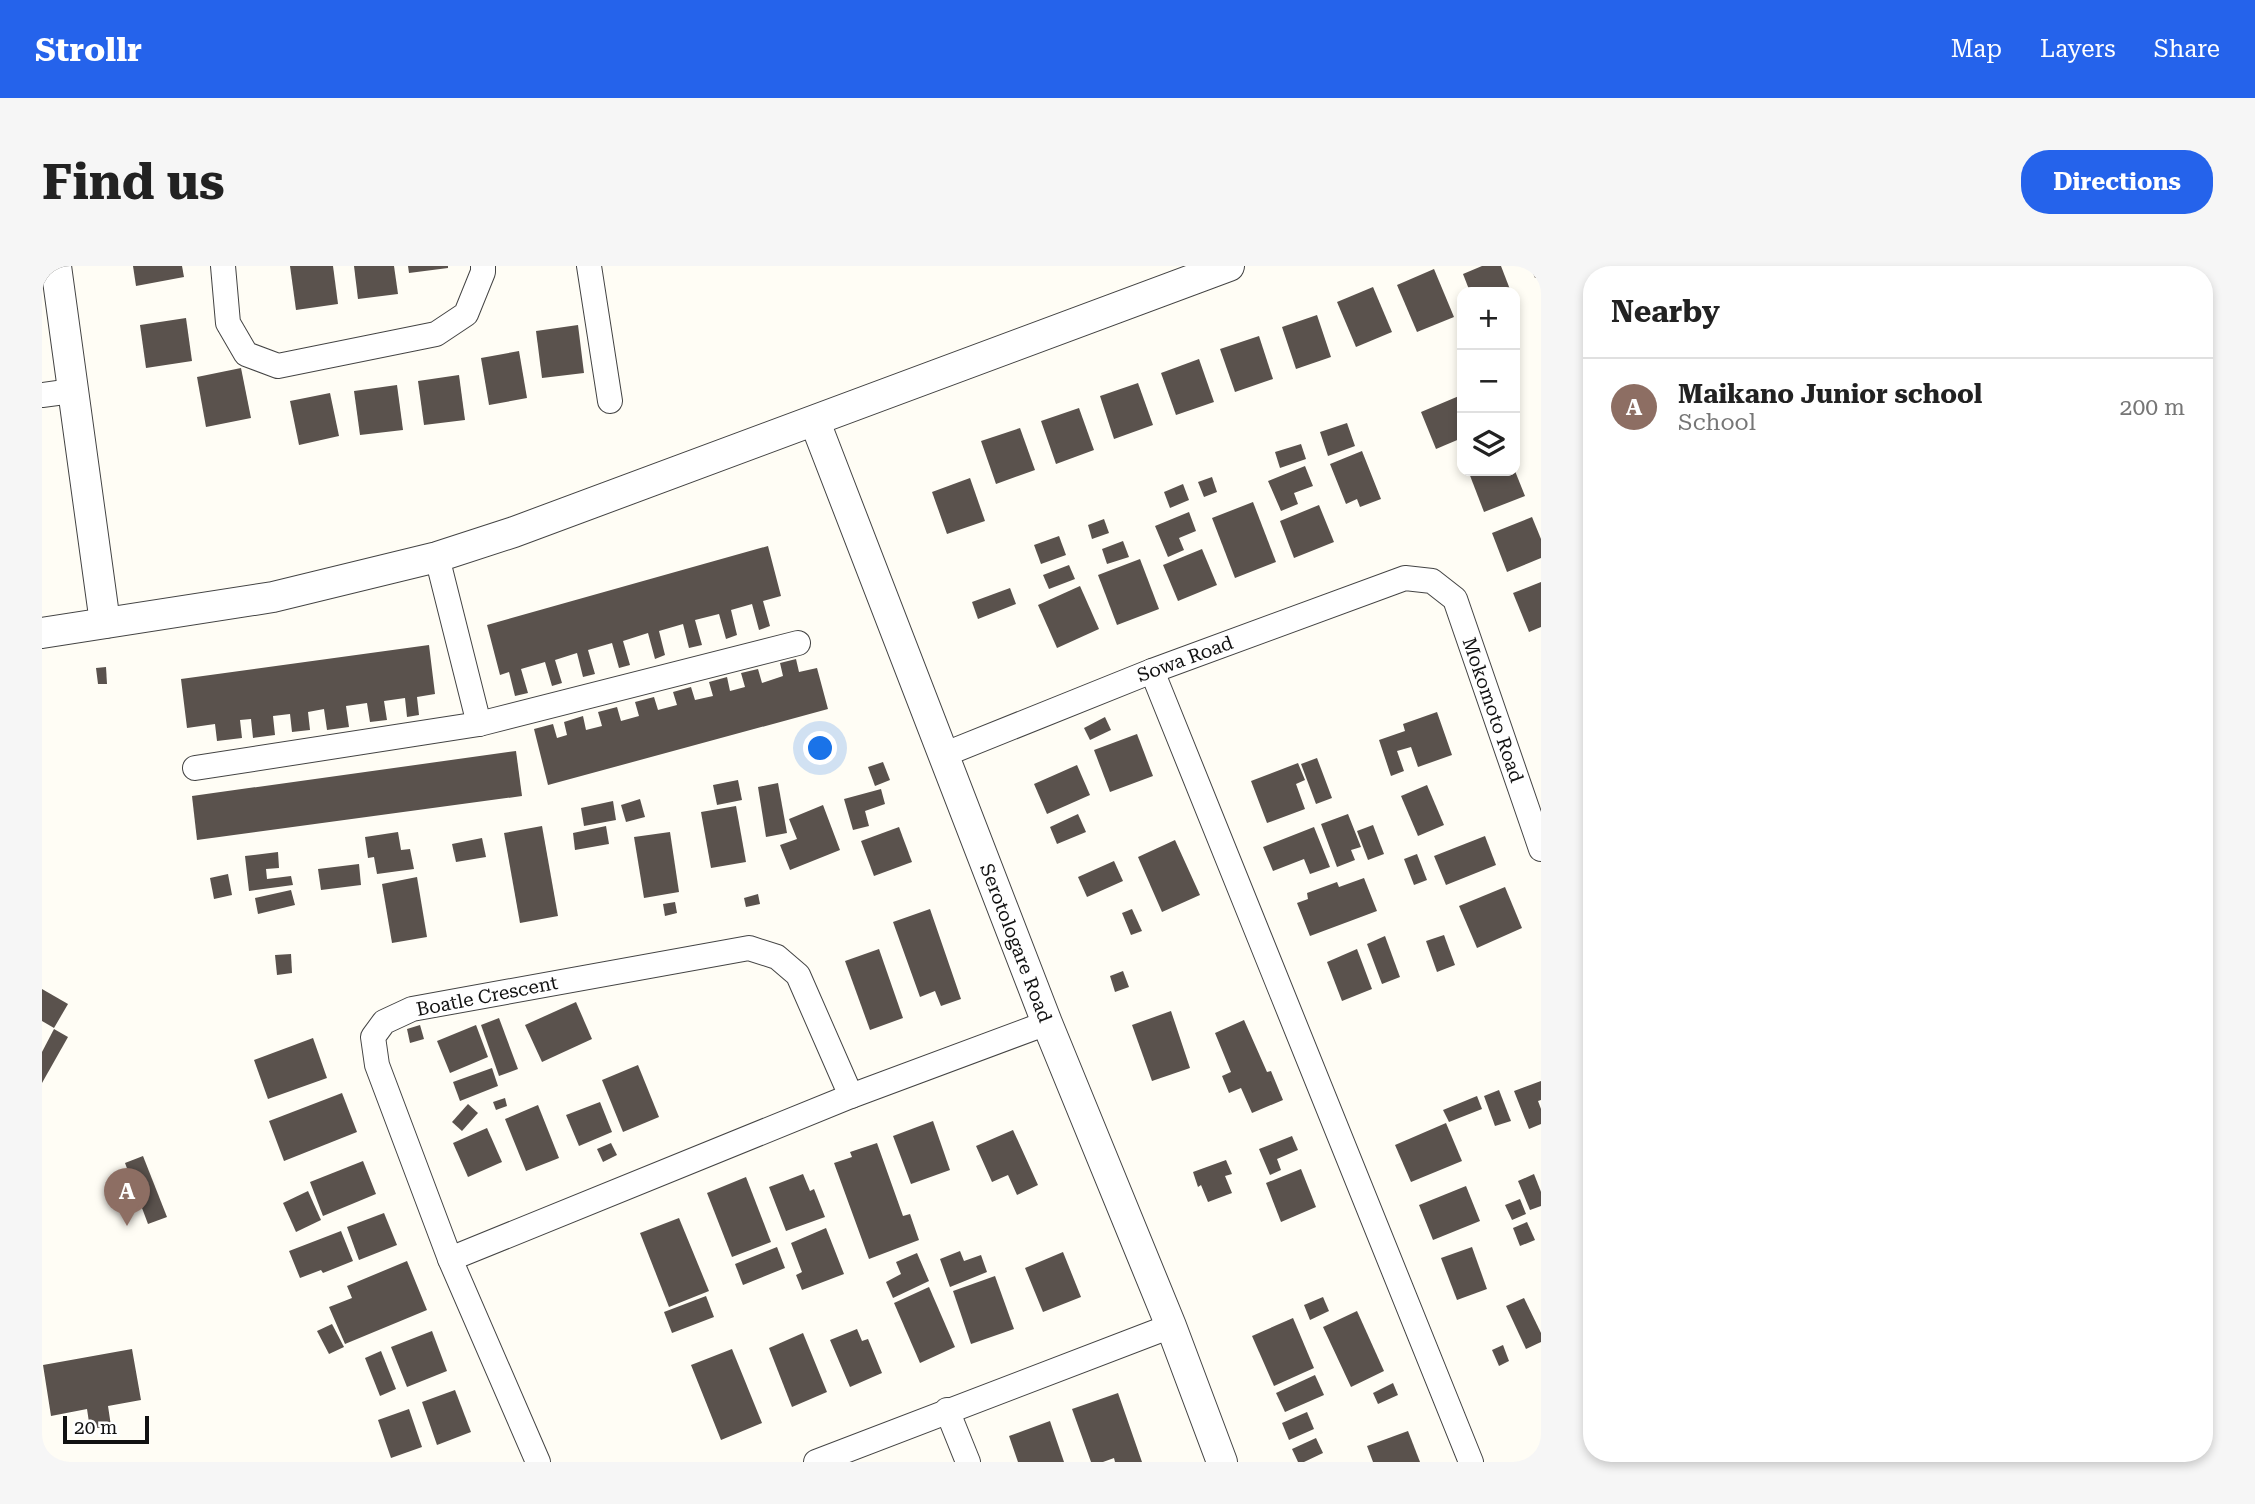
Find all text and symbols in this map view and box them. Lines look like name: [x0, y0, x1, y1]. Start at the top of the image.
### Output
text: Strollr: [35, 30, 142, 69]
text: Map: [1951, 35, 2002, 63]
text: Layers: [2040, 35, 2116, 63]
text: Share: [2154, 35, 2220, 63]
button: Directions: [2021, 150, 2213, 214]
text: Find us: [42, 154, 225, 211]
map controls: [1457, 287, 1520, 476]
button: +: [1457, 287, 1520, 350]
text: Nearby: [1611, 294, 1720, 329]
button: −: [1457, 350, 1520, 413]
text: Maikano Junior school: [1678, 379, 1982, 409]
text: A: [1626, 394, 1642, 421]
text: 200 m: [2120, 394, 2185, 421]
text: School: [1678, 409, 1756, 436]
button: layers: [1457, 413, 1520, 476]
street label: Sowa Road: [1134, 631, 1236, 687]
street label: Mokomoto Road: [1457, 634, 1529, 786]
your location: [803, 731, 837, 765]
street label: Serotologare Road: [975, 860, 1057, 1026]
street label: Boatle Crescent: [414, 971, 560, 1021]
pin: A: [104, 1168, 150, 1226]
scale bar: [63, 1413, 149, 1445]
text: 20 m: [74, 1416, 117, 1439]

